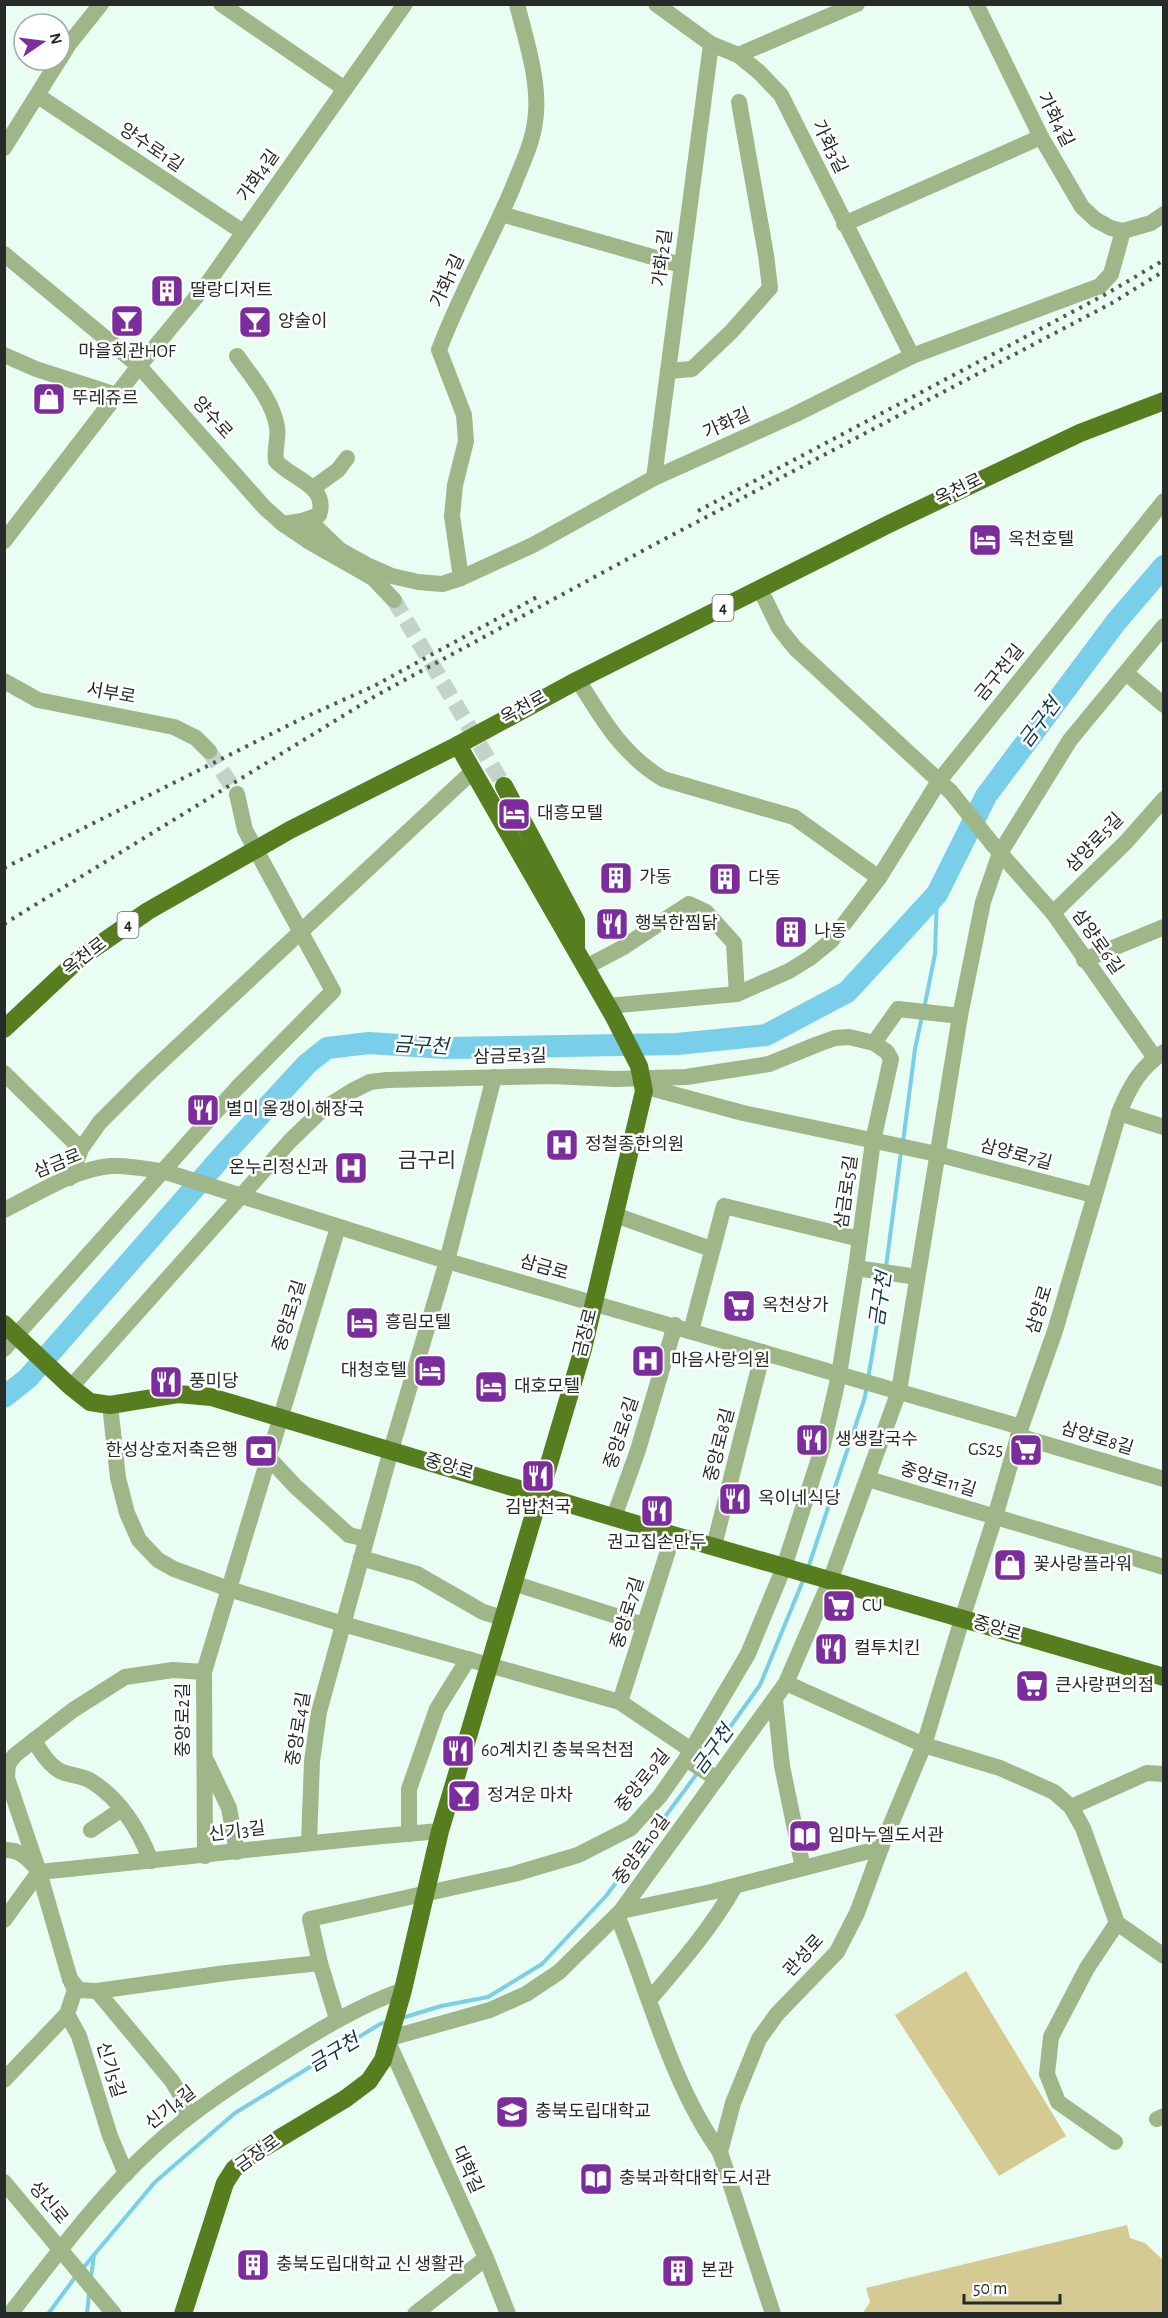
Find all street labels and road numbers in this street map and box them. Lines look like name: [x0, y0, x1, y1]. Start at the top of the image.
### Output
street label: 가화4길: [1034, 89, 1077, 150]
street label: 가화3길: [808, 117, 851, 177]
street label: 양수로1길: [116, 119, 187, 176]
street label: 가화4길: [234, 146, 283, 205]
street label: 가화2길: [650, 228, 675, 288]
street label: 가화1길: [427, 251, 468, 310]
street label: 양수로: [189, 393, 236, 442]
street label: 가화길: [700, 405, 753, 442]
street label: 옥천로: [932, 470, 985, 509]
road number: 4: [712, 595, 734, 621]
street label: 금구천길: [971, 641, 1028, 704]
street label: 서부로: [85, 680, 137, 707]
street label: 옥천로: [497, 687, 550, 728]
street label: 삼양로5길: [1061, 809, 1127, 876]
street label: 삼양로6길: [1068, 905, 1127, 978]
road number: 4: [118, 912, 138, 938]
street label: 옥천로: [59, 934, 110, 979]
street label: 삼금로3길: [473, 1045, 547, 1067]
street label: 삼양로7길: [978, 1135, 1054, 1173]
street label: 삼금로: [31, 1144, 84, 1182]
street label: 삼금로5길: [831, 1154, 861, 1230]
street label: 삼금로: [518, 1251, 571, 1283]
street label: 중앙로3길: [269, 1278, 309, 1354]
street label: 삼양로: [1022, 1283, 1056, 1336]
street label: 금장로: [569, 1306, 601, 1359]
street label: 중앙로6길: [600, 1394, 642, 1471]
street label: 중앙로8길: [700, 1406, 738, 1483]
street label: 삼양로8길: [1059, 1418, 1136, 1459]
street label: 중앙로: [423, 1449, 476, 1483]
street label: 중앙로11길: [898, 1458, 979, 1500]
street label: 중앙로7길: [607, 1575, 647, 1651]
street label: 중앙로: [971, 1612, 1024, 1644]
street label: 중앙로2길: [173, 1683, 193, 1757]
street label: 중앙로4길: [282, 1690, 314, 1767]
street label: 중앙로9길: [611, 1745, 674, 1816]
street label: 중앙로10길: [609, 1810, 673, 1888]
street label: 신기3길: [207, 1818, 266, 1844]
street label: 관성로: [780, 1931, 827, 1980]
street label: 신기5길: [93, 2039, 129, 2100]
street label: 신기4길: [141, 2081, 200, 2133]
street label: 금장로: [231, 2130, 283, 2176]
street label: 대학길: [449, 2143, 486, 2196]
street label: 성신로: [25, 2178, 72, 2228]

